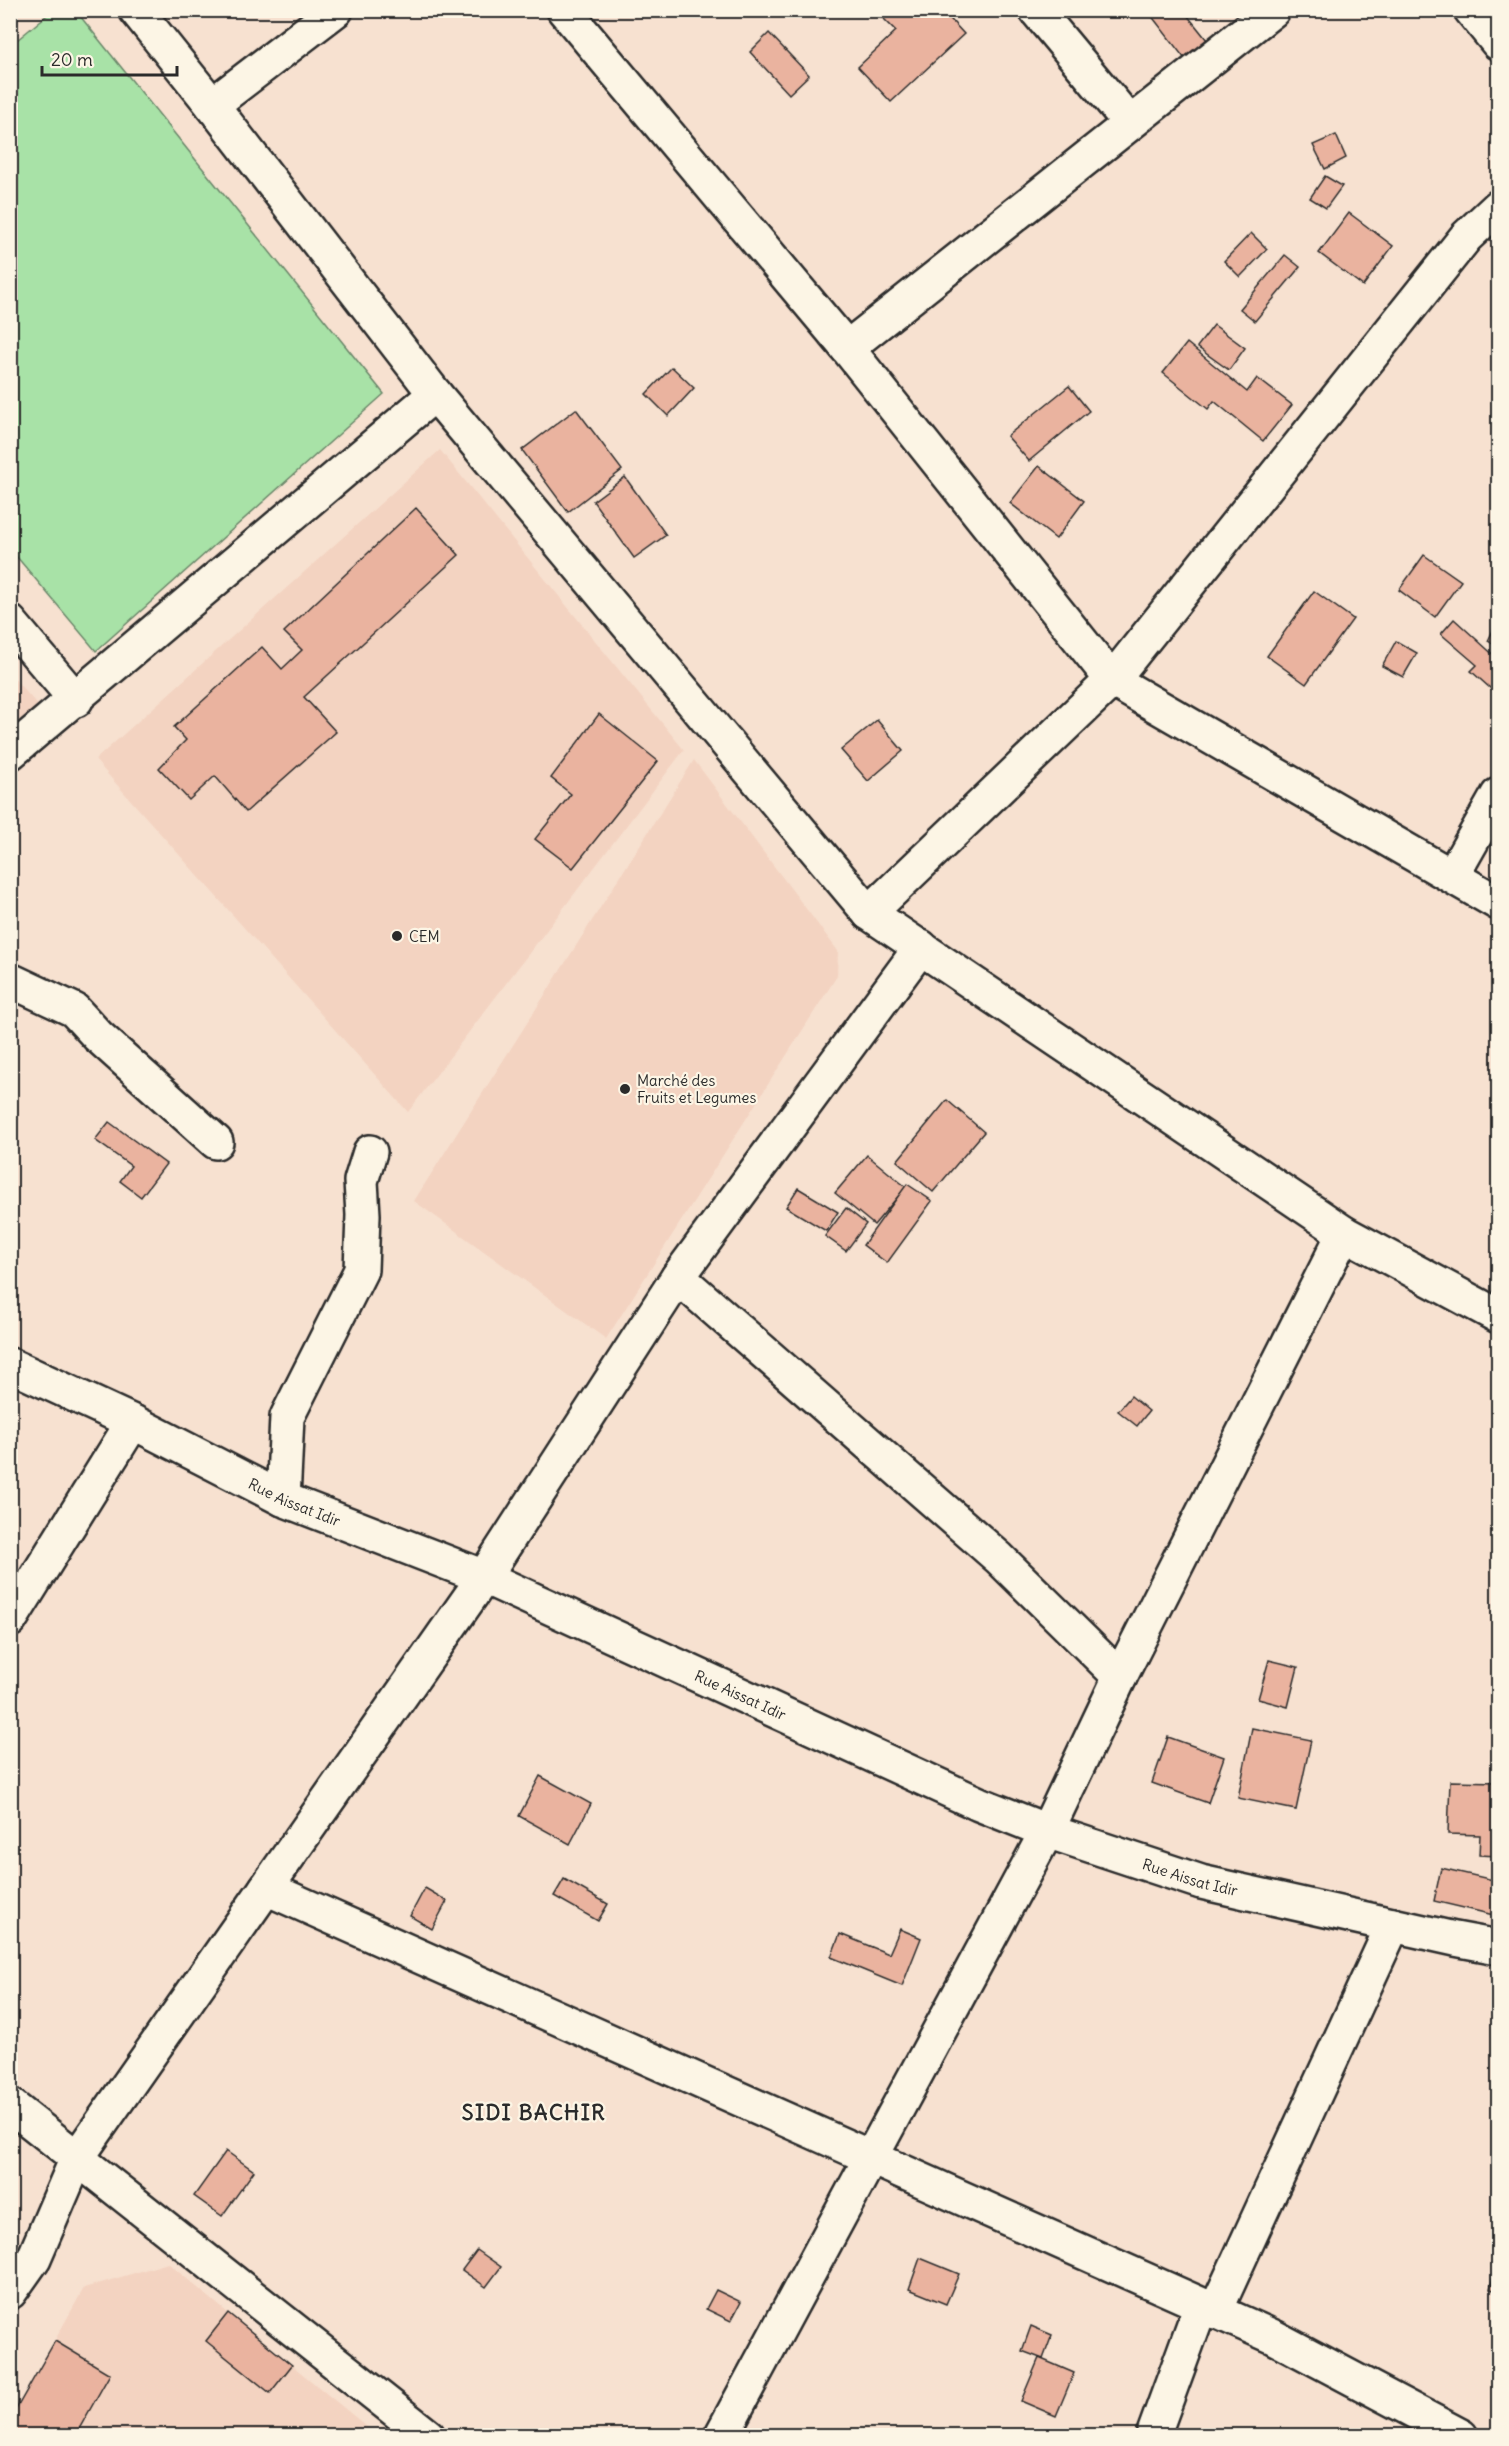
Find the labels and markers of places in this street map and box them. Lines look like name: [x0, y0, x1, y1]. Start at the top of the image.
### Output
place label: CEM: [409, 927, 440, 946]
marker: CEM: [390, 929, 404, 943]
place label: Marché des Fruits et Legumes: [637, 1071, 756, 1107]
marker: Marché des Fruits et Legumes: [618, 1082, 632, 1096]

